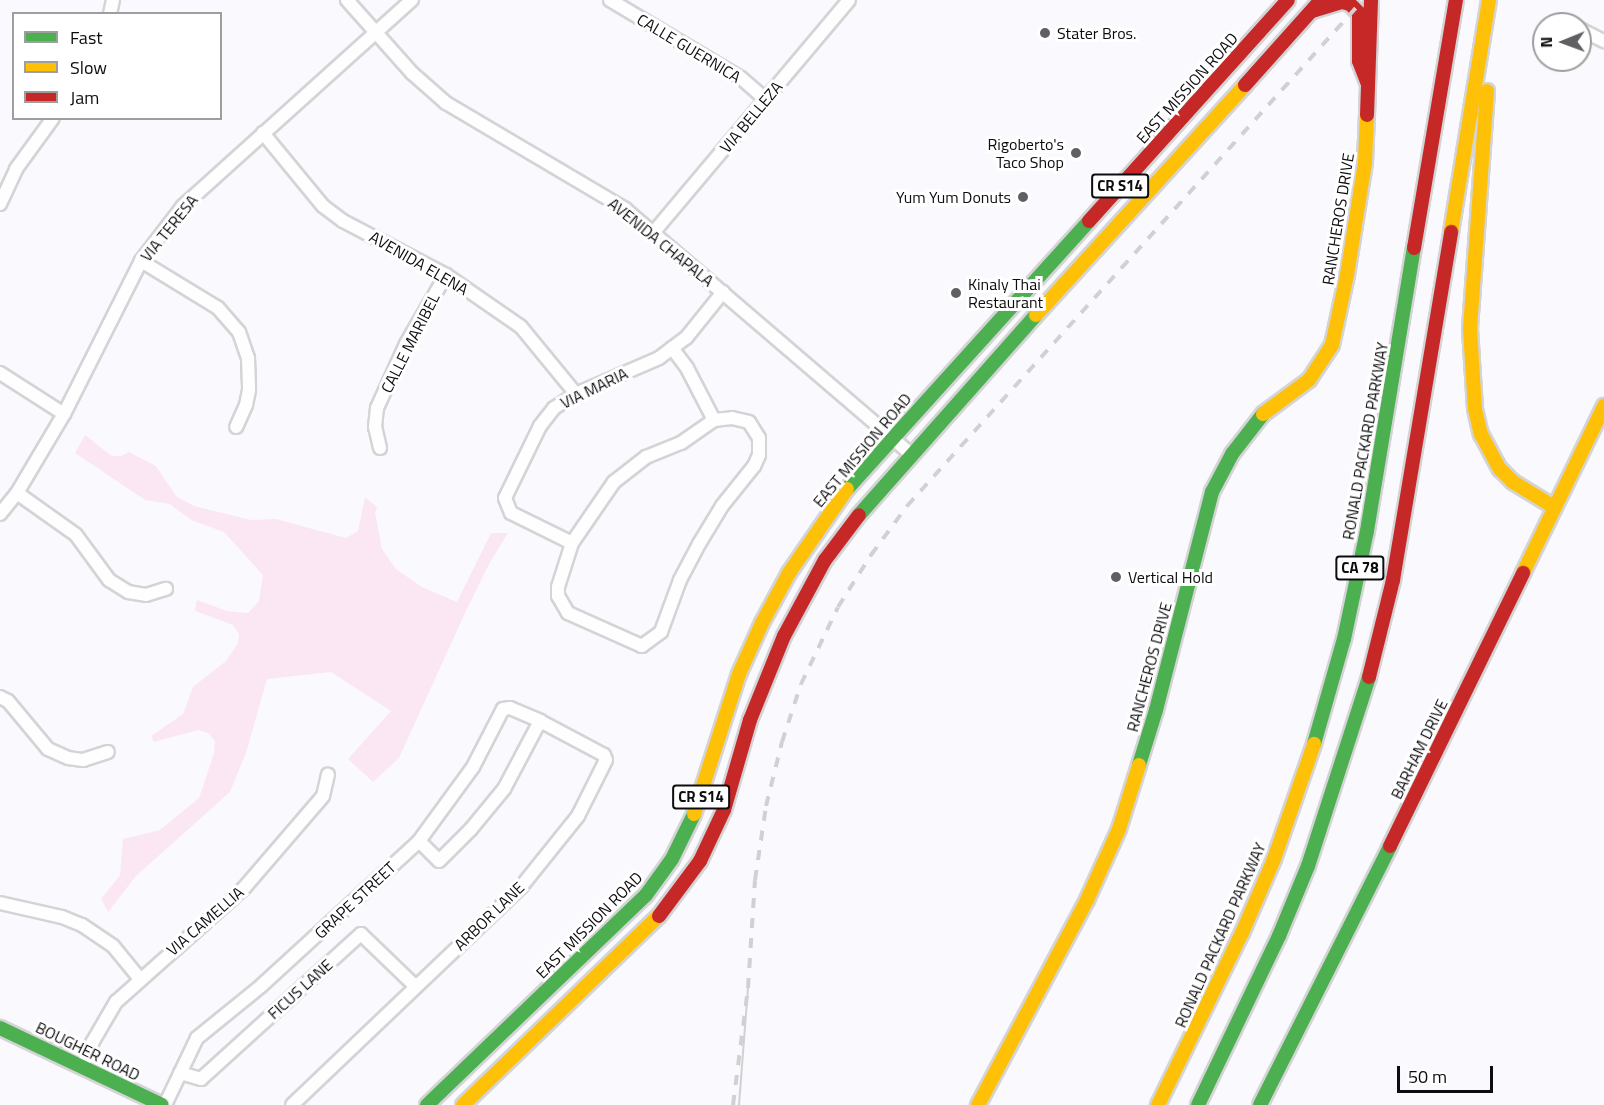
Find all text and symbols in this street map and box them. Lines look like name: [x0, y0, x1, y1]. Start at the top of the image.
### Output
street label: CALLE GUERNICA: [634, 9, 744, 87]
legend: [12, 12, 222, 120]
north arrow: [1532, 12, 1592, 72]
place label: Stater Bros.: [1057, 23, 1136, 43]
text: Fast: [70, 24, 103, 51]
marker: Stater Bros.: [1038, 26, 1052, 40]
street label: EAST MISSION ROAD: [1132, 29, 1242, 147]
text: N: [1534, 37, 1558, 48]
text: Slow: [70, 54, 107, 81]
street label: VIA BELLEZA: [716, 77, 786, 157]
text: Jam: [70, 84, 99, 111]
place label: Rigoberto's Taco Shop: [987, 134, 1064, 172]
marker: Rigoberto's Taco Shop: [1069, 146, 1083, 160]
street label: RANCHEROS DRIVE: [1318, 152, 1358, 286]
road number: CR S14: [1090, 174, 1150, 198]
place label: Yum Yum Donuts: [896, 187, 1011, 207]
marker: Yum Yum Donuts: [1016, 190, 1030, 204]
street label: VIA TERESA: [136, 191, 202, 265]
street label: AVENIDA CHAPALA: [604, 194, 718, 290]
street label: AVENIDA ELENA: [366, 227, 472, 299]
place label: Kinaly Thai Restaurant: [968, 274, 1043, 312]
marker: Kinaly Thai Restaurant: [949, 286, 963, 300]
street label: CALLE MARIBEL: [377, 290, 443, 396]
street label: RONALD PACKARD PARKWAY: [1338, 341, 1392, 541]
street label: VIA MARIA: [557, 363, 631, 413]
street label: EAST MISSION ROAD: [809, 389, 915, 511]
road number: CA 78: [1334, 556, 1386, 580]
place label: Vertical Hold: [1128, 567, 1213, 587]
marker: Vertical Hold: [1109, 570, 1123, 584]
street label: RANCHEROS DRIVE: [1122, 600, 1176, 734]
street label: BARHAM DRIVE: [1387, 696, 1451, 802]
road number: CR S14: [671, 785, 731, 809]
street label: RONALD PACKARD PARKWAY: [1170, 840, 1270, 1030]
street label: GRAPE STREET: [310, 857, 400, 943]
street label: EAST MISSION ROAD: [532, 868, 646, 982]
street label: ARBOR LANE: [450, 878, 528, 954]
street label: VIA CAMELLIA: [163, 882, 247, 960]
street label: FICUS LANE: [264, 955, 336, 1023]
street label: BOUGHER ROAD: [33, 1017, 143, 1085]
scale bar: [1400, 1054, 1496, 1092]
text: 50 m: [1408, 1063, 1447, 1090]

